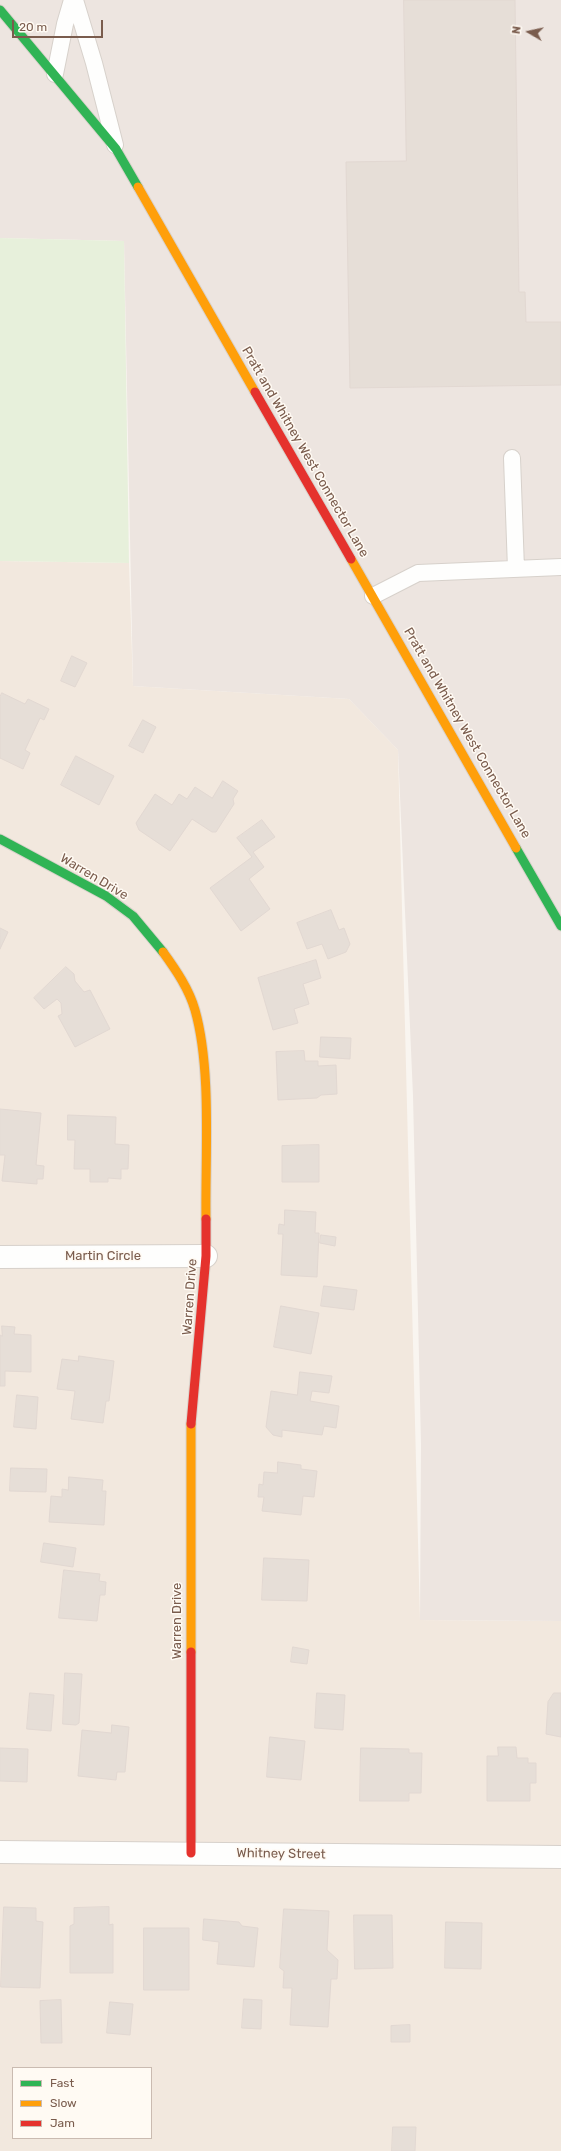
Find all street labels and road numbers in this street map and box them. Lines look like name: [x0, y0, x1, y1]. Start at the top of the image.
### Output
street label: Pratt and Whitney West Connector Lane: [238, 344, 372, 560]
street label: Pratt and Whitney West Connector Lane: [400, 625, 534, 841]
street label: Warren Drive: [57, 851, 131, 903]
street label: Martin Circle: [65, 1248, 141, 1264]
street label: Warren Drive: [180, 1258, 200, 1336]
street label: Warren Drive: [169, 1583, 185, 1659]
street label: Whitney Street: [236, 1845, 326, 1863]

